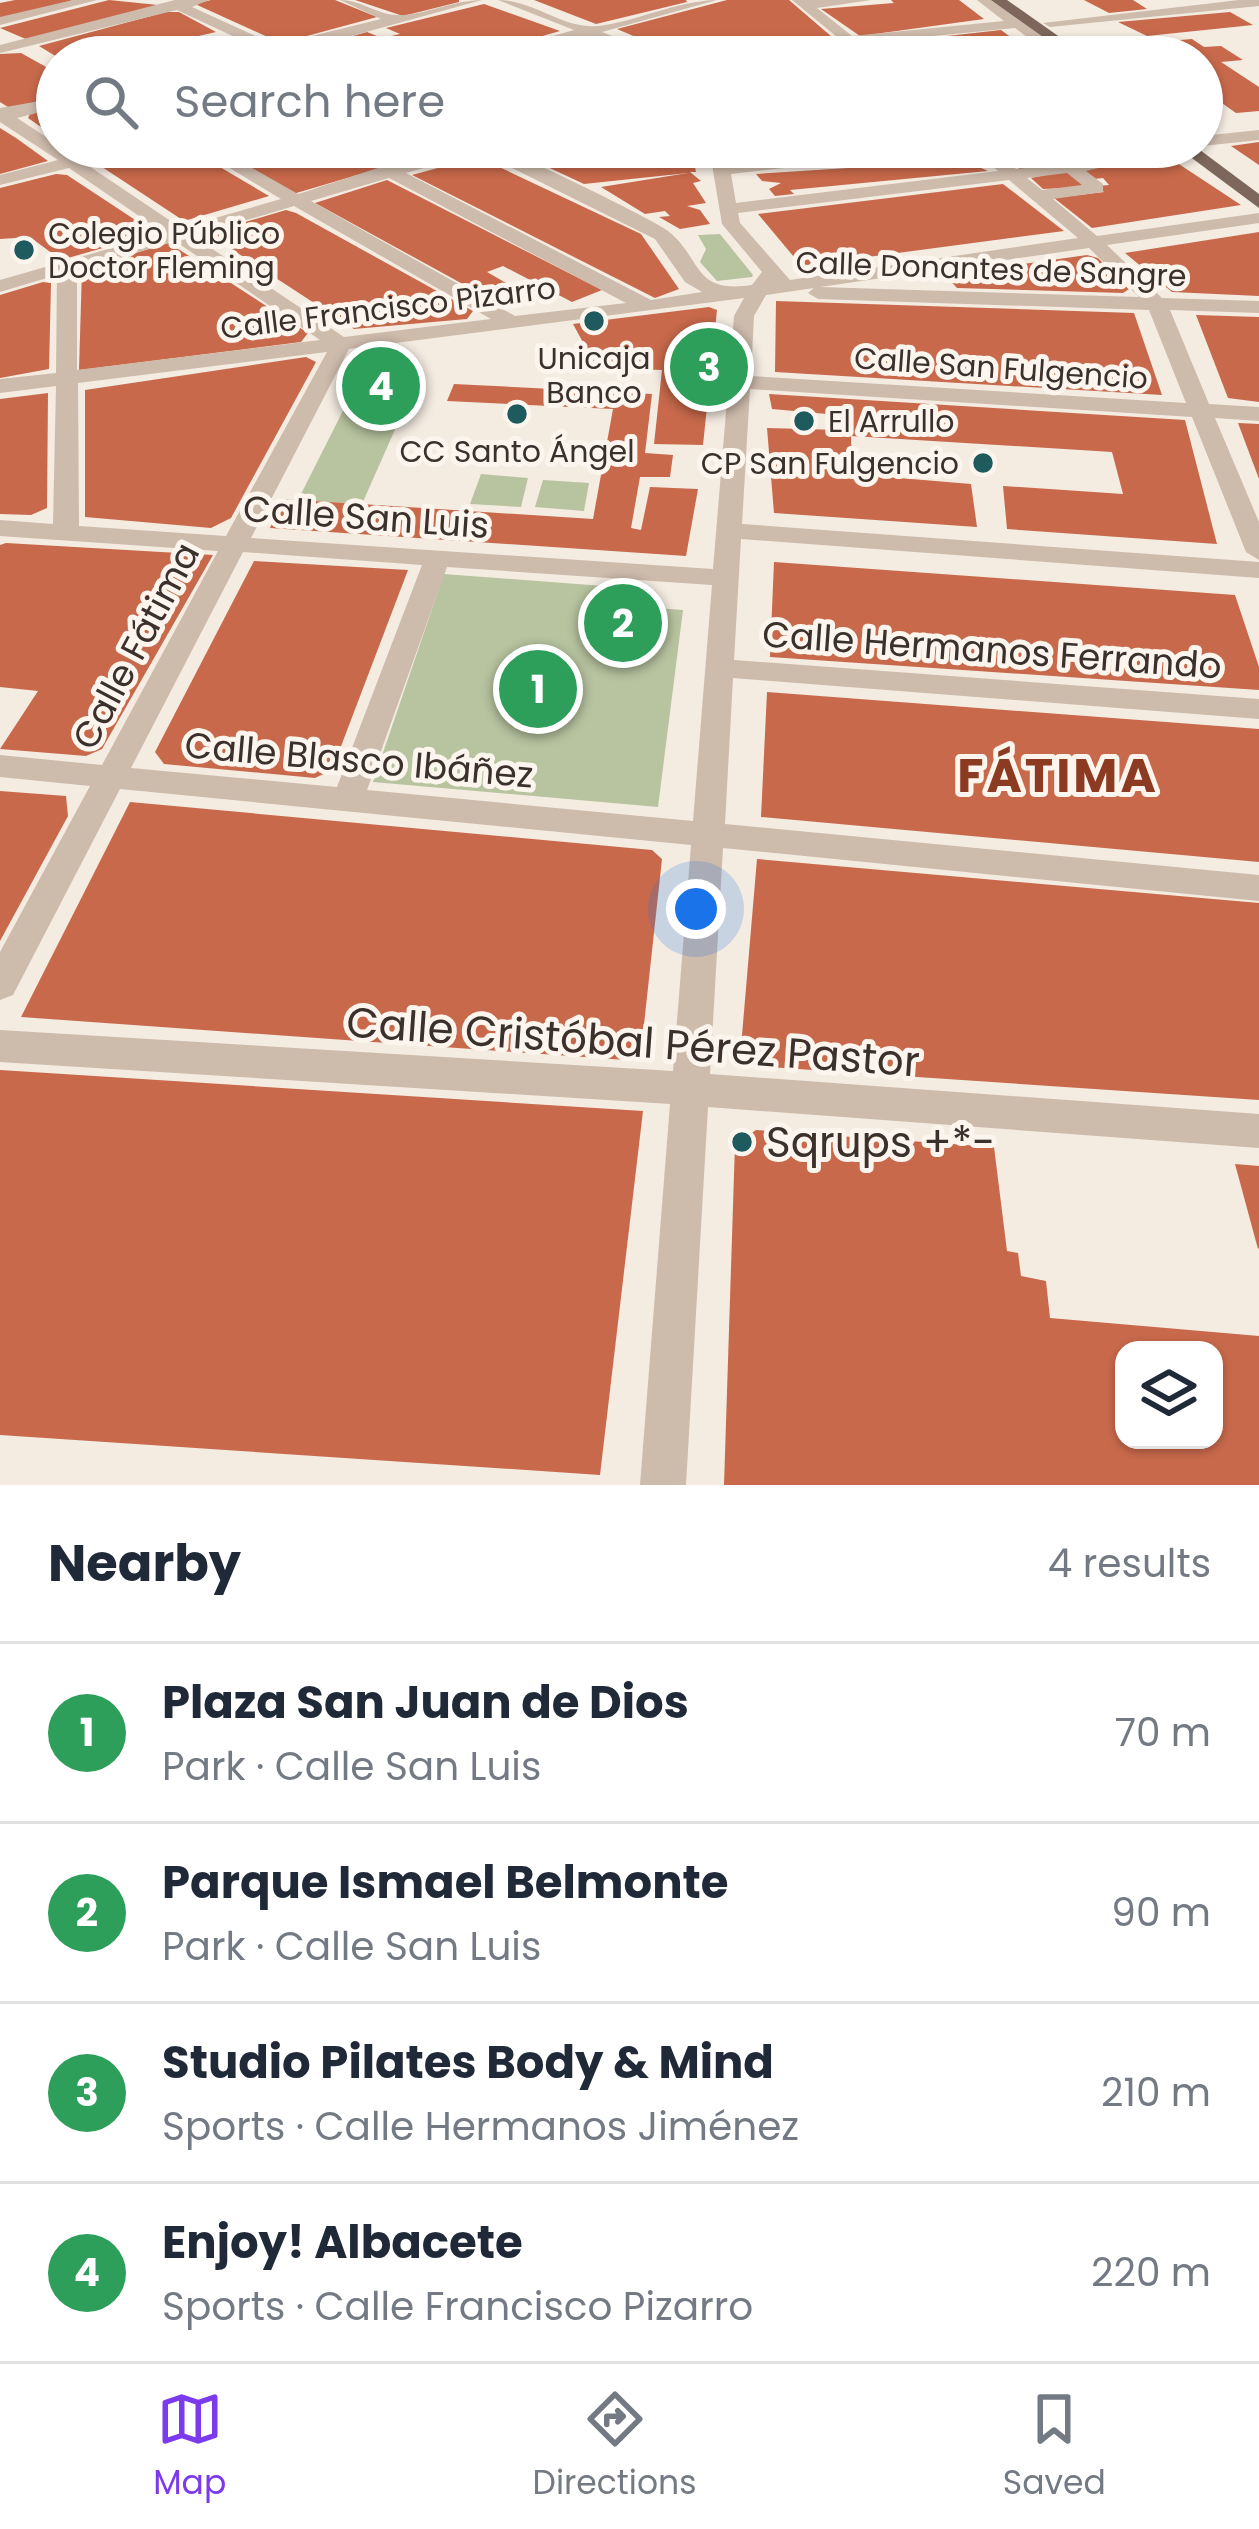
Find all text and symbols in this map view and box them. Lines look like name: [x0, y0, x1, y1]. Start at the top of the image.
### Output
search box: [36, 36, 1223, 168]
icon: search: [78, 69, 144, 135]
text: Search here: [174, 70, 445, 133]
place label: Colegio Público Doctor Fleming: [48, 212, 280, 289]
marker: Colegio Público Doctor Fleming: [11, 237, 37, 263]
street label: Calle Donantes de Sangre: [795, 241, 1187, 297]
street label: Calle Francisco Pizarro: [218, 266, 558, 350]
marker: Unicaja Banco: [581, 308, 607, 334]
pin: 3: [670, 322, 748, 412]
street label: Calle San Fulgencio: [853, 336, 1149, 400]
place label: Unicaja Banco: [537, 337, 651, 414]
pin: 4: [342, 341, 420, 431]
place label: El Arrullo: [828, 400, 955, 443]
marker: CC Santo Ángel: [504, 401, 530, 427]
marker: El Arrullo: [791, 408, 817, 434]
place label: CC Santo Ángel: [399, 430, 635, 473]
place label: CP San Fulgencio: [701, 442, 959, 485]
marker: CP San Fulgencio: [970, 450, 996, 476]
street label: Calle San Luis: [241, 483, 491, 551]
street label: Calle Fátima: [60, 534, 212, 758]
pin: 2: [584, 578, 662, 668]
street label: Calle Hermanos Ferrando: [761, 609, 1223, 691]
pin: 1: [499, 644, 577, 734]
street label: Calle Blasco Ibáñez: [183, 719, 535, 801]
district label: FÁTIMA: [957, 742, 1159, 809]
your location: [666, 879, 726, 939]
street label: Calle Cristóbal Pérez Pastor: [344, 993, 922, 1091]
place label: Sqrups +*-: [766, 1113, 995, 1172]
marker: Sqrups +*-: [729, 1129, 755, 1155]
map controls: [1115, 1341, 1223, 1449]
button: layers: [1115, 1341, 1223, 1449]
text: Nearby: [48, 1527, 241, 1599]
text: 4 results: [1048, 1536, 1211, 1591]
text: Plaza San Juan de Dios: [162, 1671, 689, 1734]
text: 1: [80, 1705, 94, 1760]
text: 70 m: [1115, 1705, 1211, 1760]
text: Park · Calle San Luis: [162, 1739, 541, 1794]
text: Parque Ismael Belmonte: [162, 1851, 728, 1914]
text: 2: [76, 1885, 98, 1940]
text: 90 m: [1111, 1885, 1211, 1940]
text: Park · Calle San Luis: [162, 1919, 541, 1974]
text: Studio Pilates Body & Mind: [162, 2031, 774, 2094]
text: 3: [75, 2065, 99, 2120]
text: 210 m: [1101, 2065, 1211, 2120]
text: Sports · Calle Hermanos Jiménez: [162, 2099, 799, 2154]
text: Enjoy! Albacete: [162, 2211, 523, 2274]
text: 4: [74, 2245, 100, 2300]
text: 220 m: [1091, 2245, 1211, 2300]
text: Sports · Calle Francisco Pizarro: [162, 2279, 753, 2334]
tab: Map: [153, 2386, 226, 2508]
tab: Directions: [533, 2386, 696, 2508]
tab: Saved: [1003, 2386, 1106, 2508]

